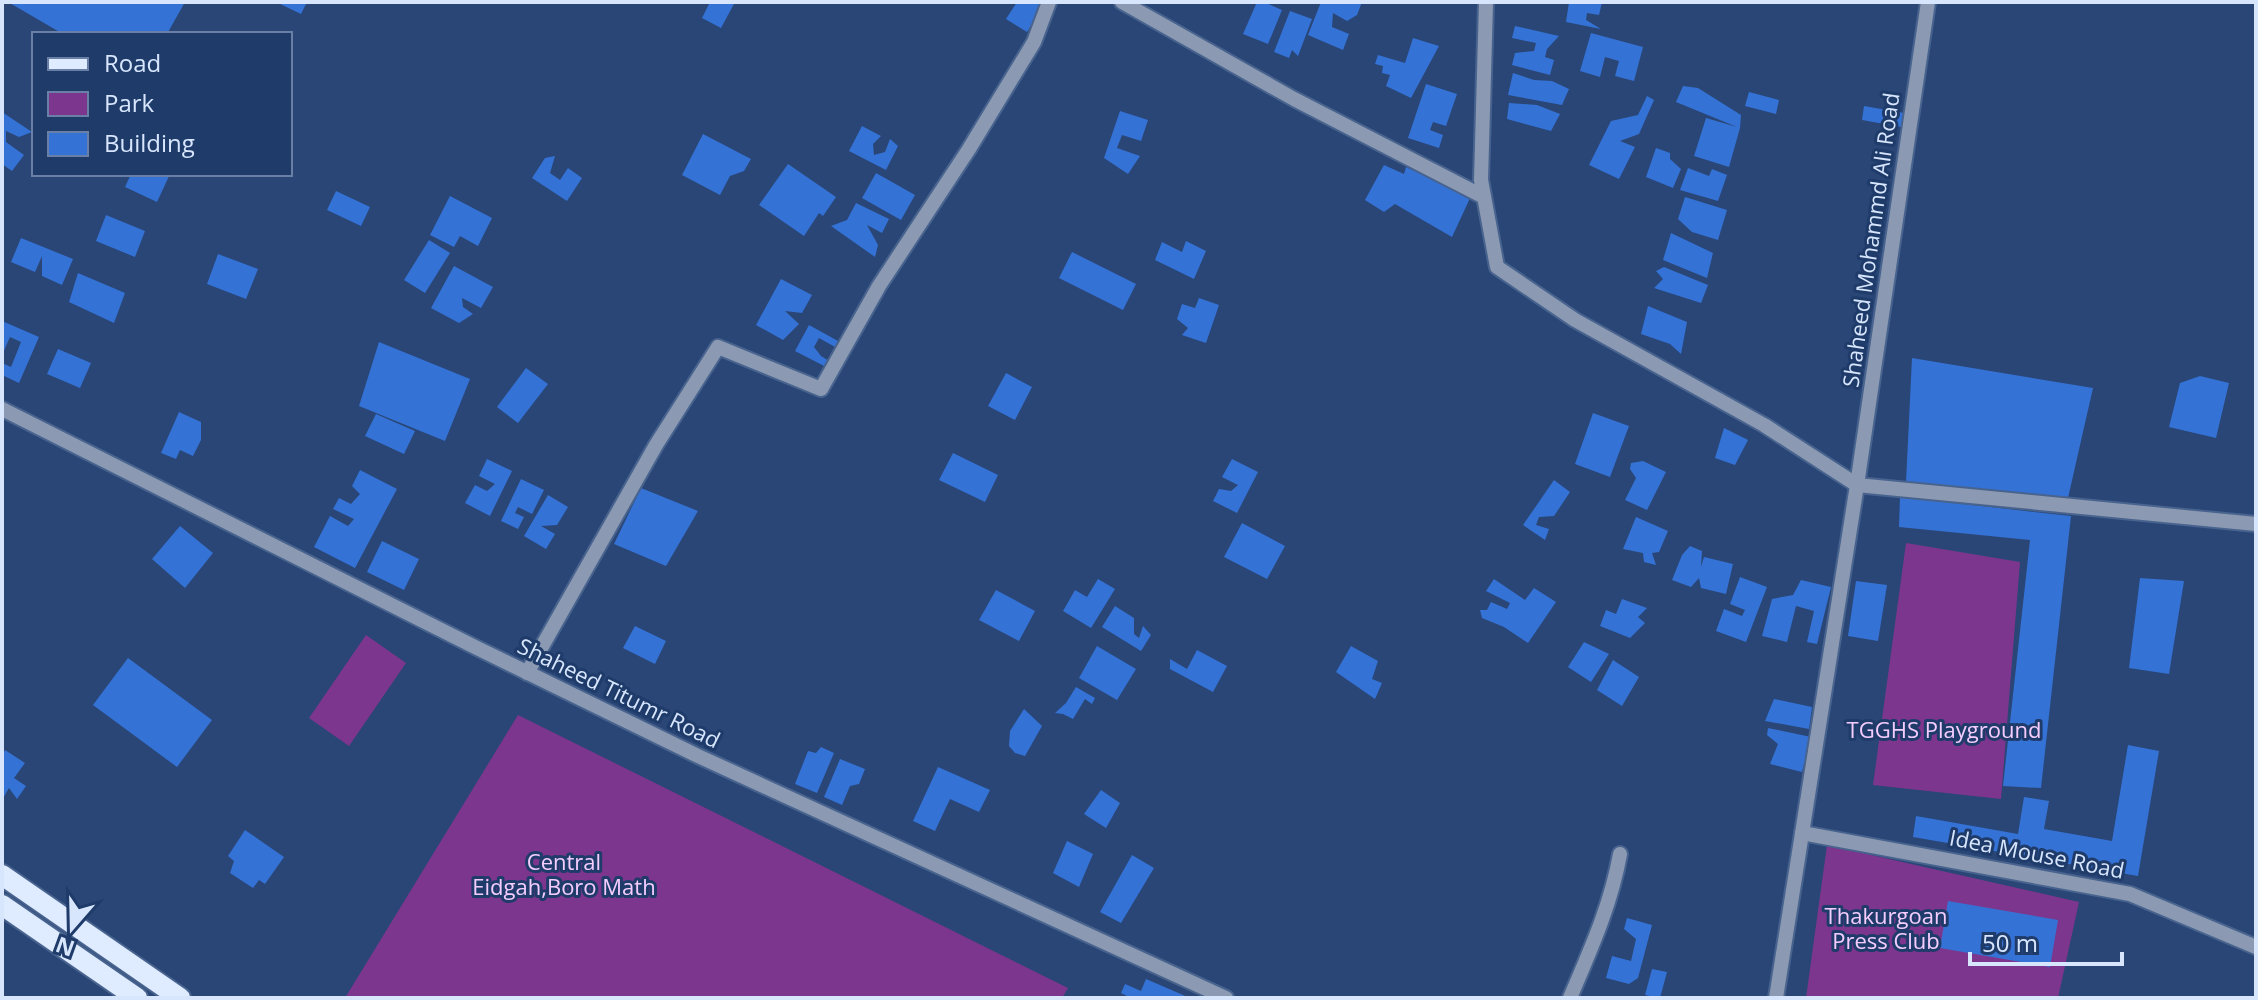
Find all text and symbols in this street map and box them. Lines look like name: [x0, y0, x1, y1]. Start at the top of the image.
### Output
legend: [32, 32, 292, 176]
text: Road: [104, 46, 161, 79]
text: Park: [104, 86, 155, 119]
street label: Shaheed Mohammd Ali Road: [1834, 91, 1906, 389]
text: Building: [104, 126, 195, 159]
street label: Shaheed Titumr Road: [513, 630, 726, 754]
park label: TGGHS Playground: [1847, 714, 2041, 744]
street label: Idea Mouse Road: [1947, 821, 2127, 885]
park label: Central Eidgah,Boro Math: [472, 846, 656, 901]
north arrow: [32, 888, 112, 968]
park label: Thakurgoan Press Club: [1825, 900, 1947, 955]
scale bar: [1970, 916, 2122, 966]
text: 50 m: [1982, 926, 2038, 959]
text: N: [51, 931, 78, 965]

